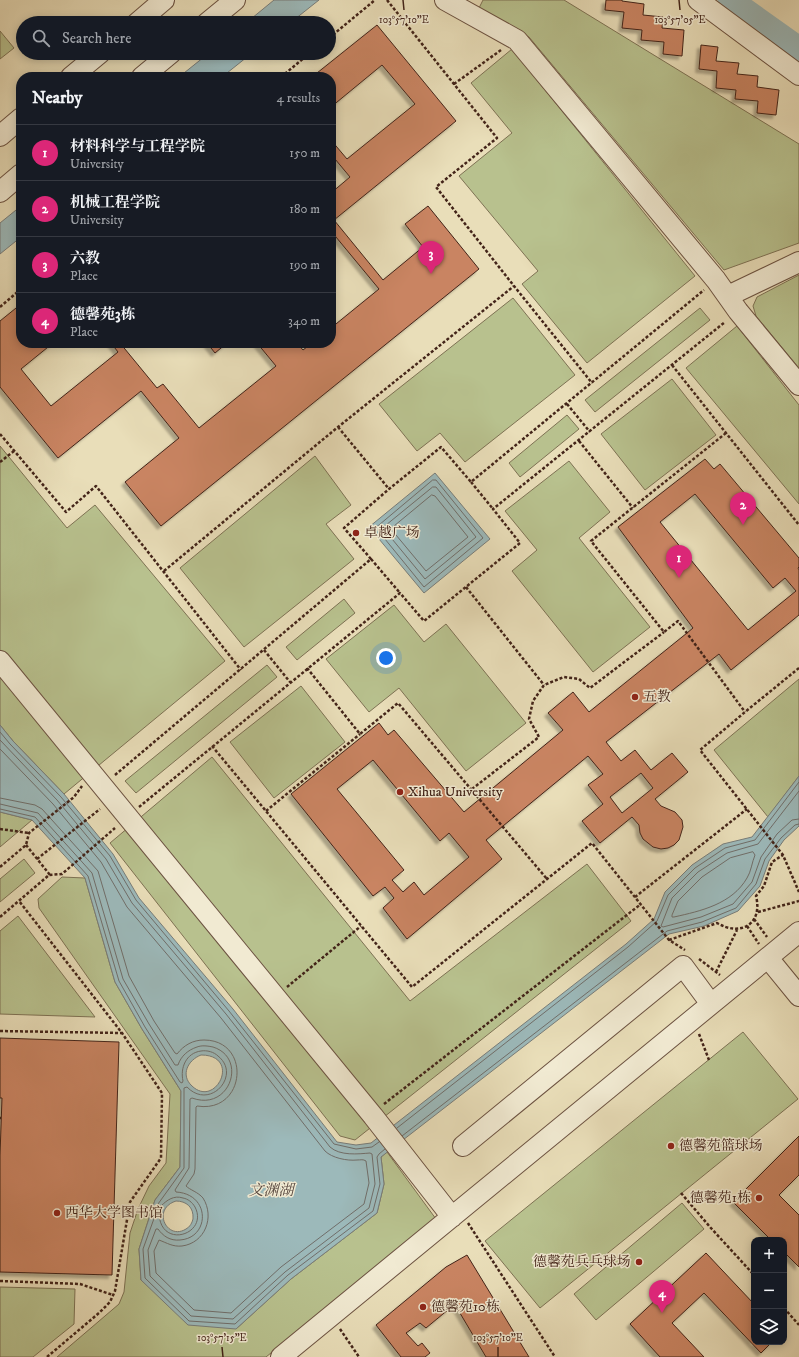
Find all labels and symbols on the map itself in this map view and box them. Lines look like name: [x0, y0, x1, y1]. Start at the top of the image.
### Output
text: 103°57'10"E: [379, 14, 429, 26]
text: 103°57'05"E: [654, 14, 706, 26]
pin: 3: [418, 241, 444, 274]
pin: 2: [730, 492, 756, 525]
place label: 卓越广场: [364, 524, 420, 542]
marker: 卓越广场: [351, 528, 361, 538]
pin: 1: [666, 545, 692, 578]
your location: [376, 648, 396, 668]
place label: 五教: [643, 688, 671, 706]
marker: 五教: [630, 692, 640, 702]
place label: Xihua University: [408, 783, 503, 801]
marker: Xihua University: [395, 787, 405, 797]
place label: 德馨苑篮球场: [679, 1137, 763, 1155]
marker: 德馨苑篮球场: [666, 1141, 676, 1151]
water label: 文渊湖: [248, 1181, 296, 1200]
place label: 德馨苑1栋: [690, 1189, 751, 1207]
marker: 德馨苑1栋: [754, 1193, 764, 1203]
place label: 西华大学图书馆: [65, 1204, 163, 1222]
marker: 西华大学图书馆: [52, 1208, 62, 1218]
place label: 德馨苑兵乓球场: [533, 1253, 631, 1271]
marker: 德馨苑兵乓球场: [634, 1257, 644, 1267]
pin: 4: [649, 1280, 675, 1313]
place label: 德馨苑10栋: [431, 1298, 500, 1316]
marker: 德馨苑10栋: [418, 1302, 428, 1312]
text: 103°57'15"E: [197, 1332, 247, 1344]
text: 103°57'10"E: [473, 1332, 523, 1344]

